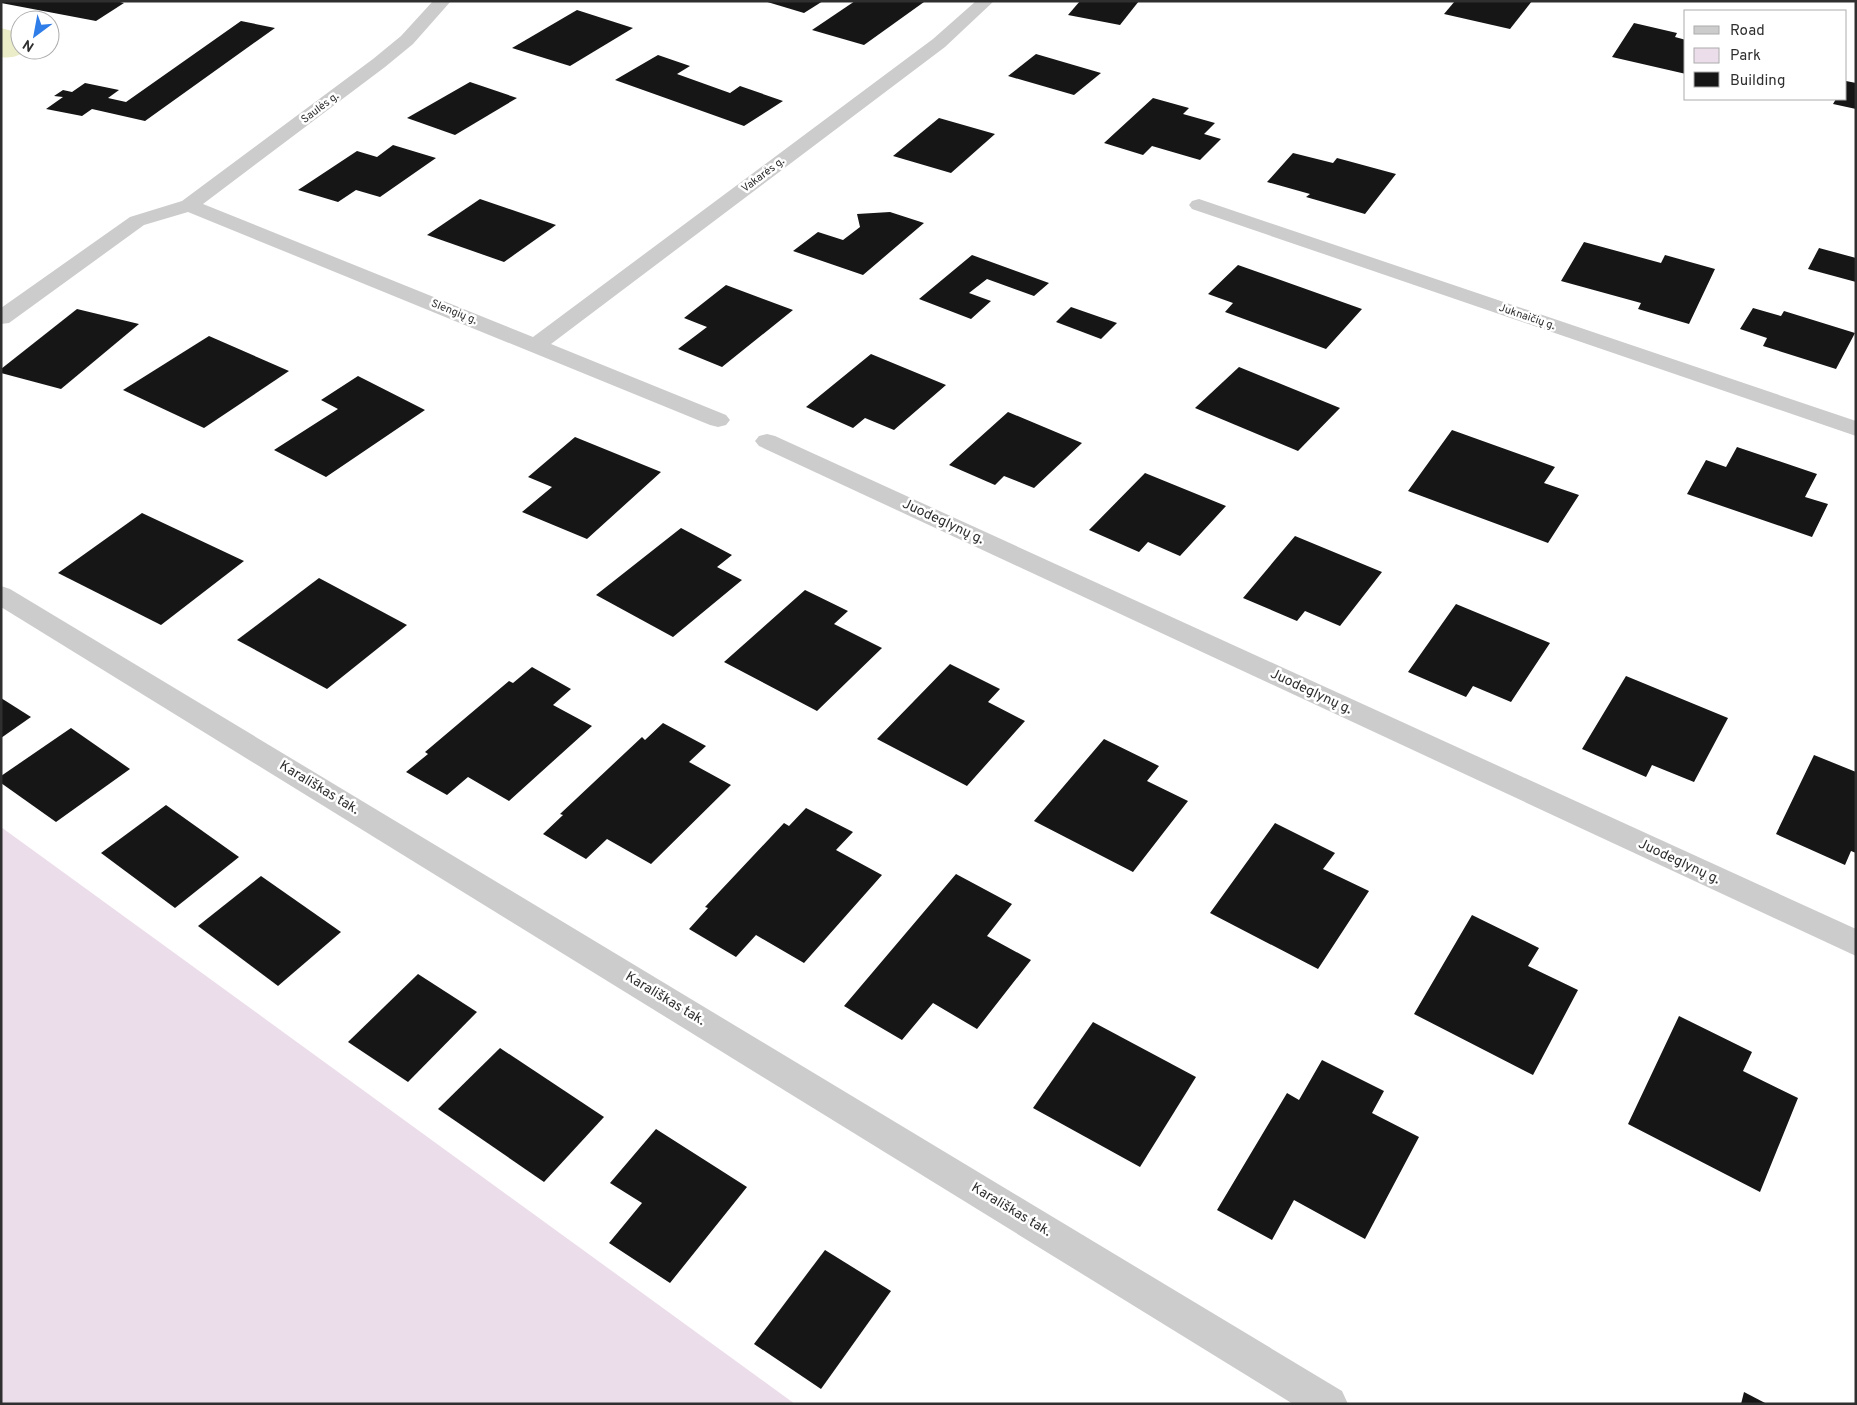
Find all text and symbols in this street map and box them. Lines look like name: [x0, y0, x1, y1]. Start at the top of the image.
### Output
north arrow: [10, 10, 60, 60]
legend: [1684, 10, 1847, 100]
text: Road: [1730, 22, 1765, 41]
text: N: [20, 35, 38, 55]
text: Park: [1730, 47, 1761, 66]
text: Building: [1730, 72, 1785, 91]
street label: Saulės g.: [298, 89, 342, 127]
street label: Vakarės g.: [739, 154, 787, 196]
street label: Slengių g.: [429, 296, 479, 328]
street label: Juknaičių g.: [1497, 301, 1557, 333]
street label: Juodeglynų g.: [899, 496, 987, 548]
street label: Juodeglynų g.: [1267, 666, 1355, 718]
street label: Karališkas tak.: [276, 757, 362, 819]
street label: Juodeglynų g.: [1635, 836, 1723, 888]
street label: Karališkas tak.: [622, 968, 708, 1030]
street label: Karališkas tak.: [968, 1179, 1054, 1241]

